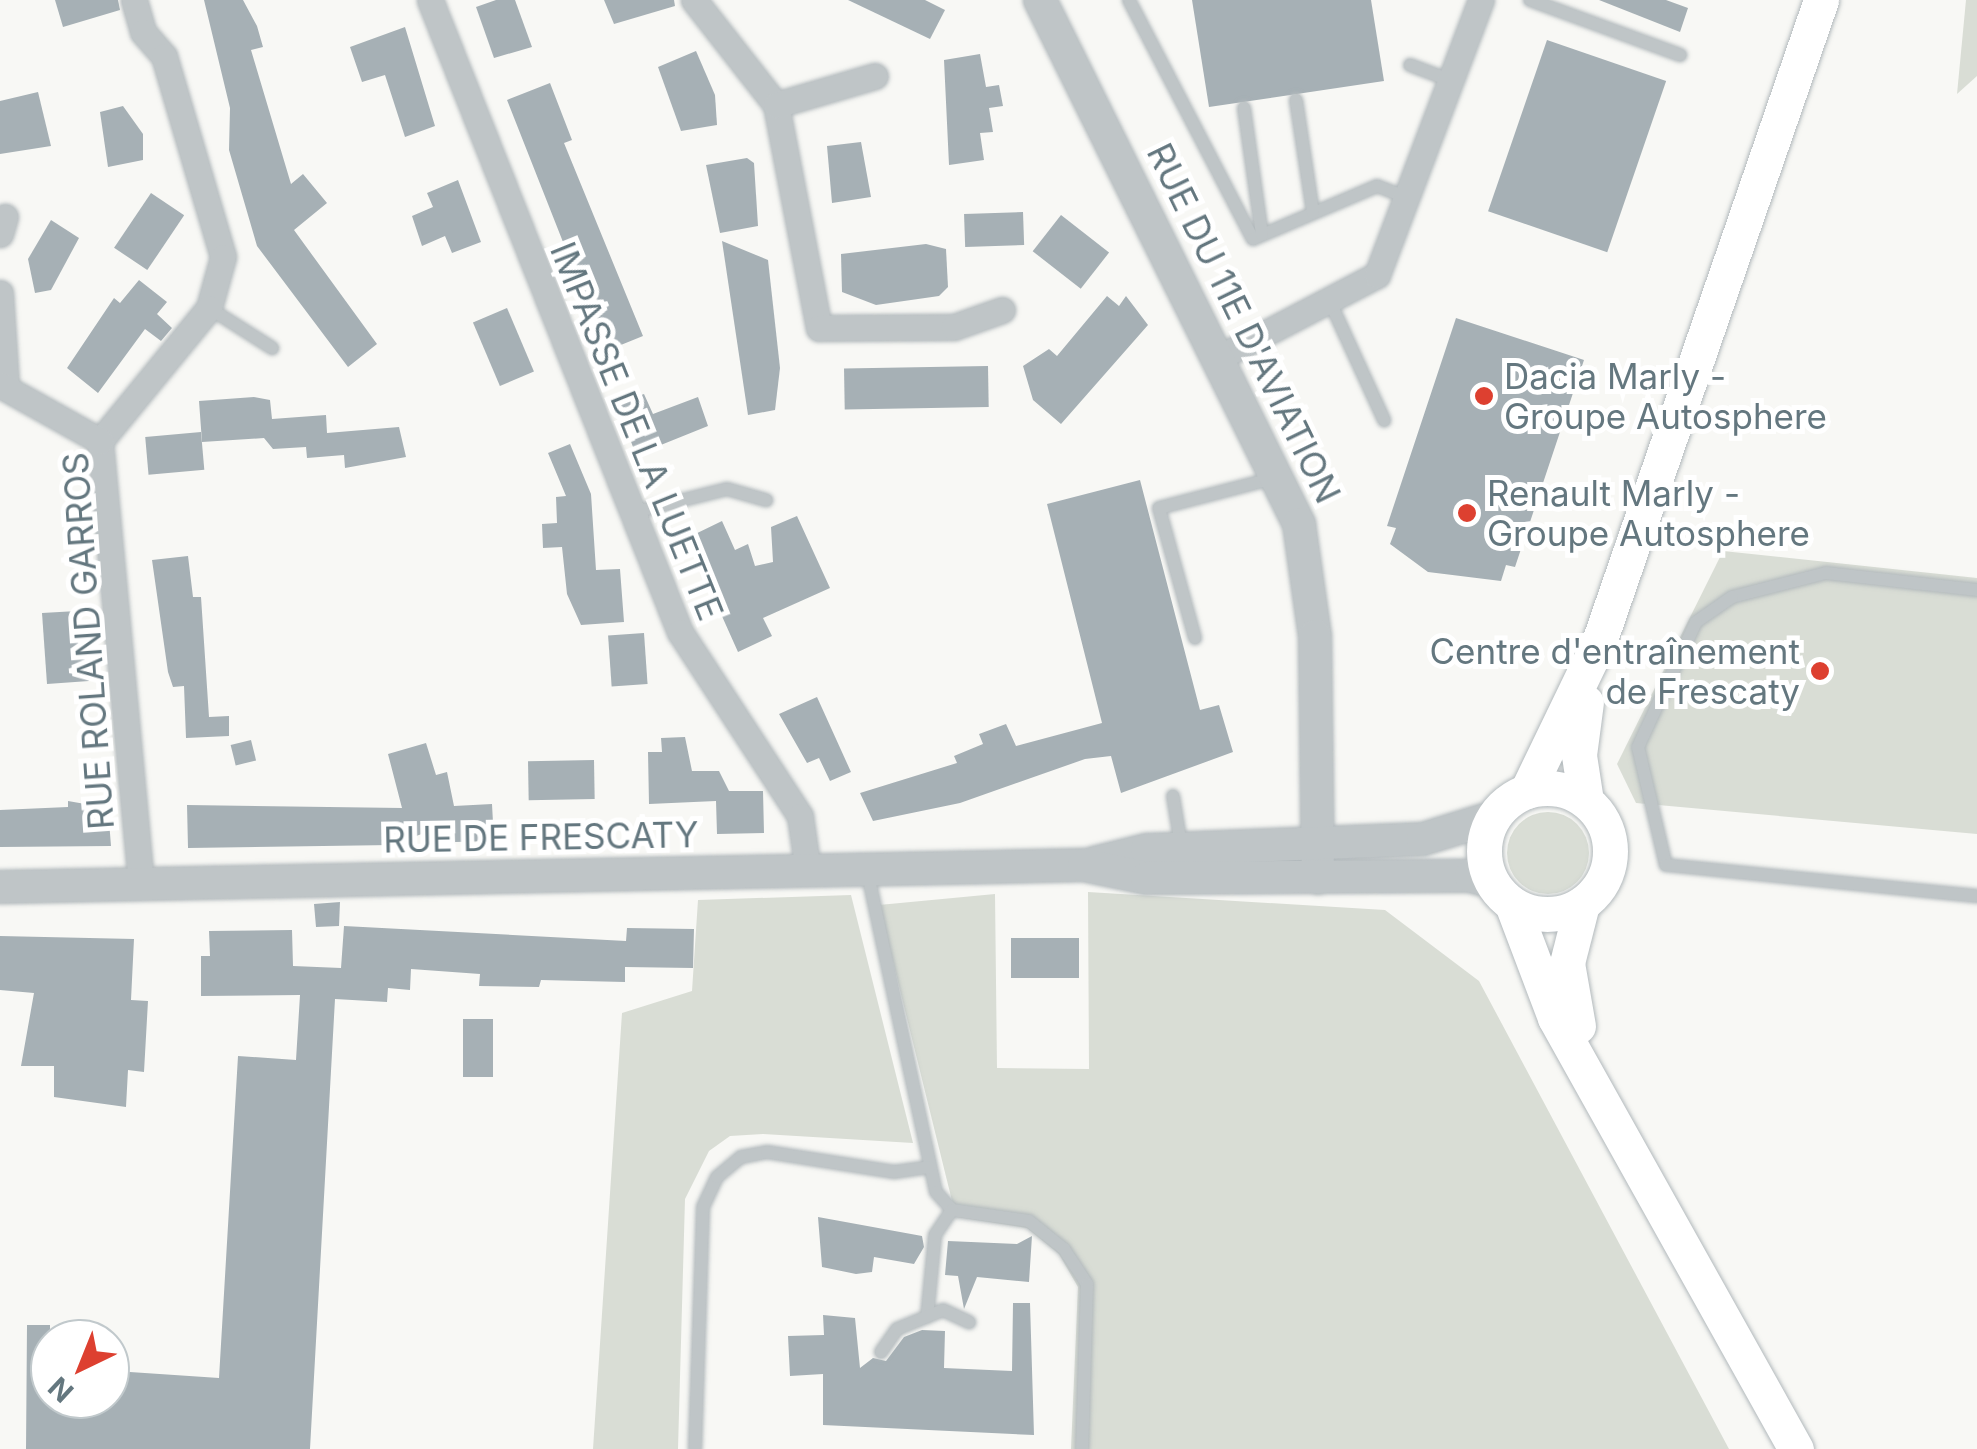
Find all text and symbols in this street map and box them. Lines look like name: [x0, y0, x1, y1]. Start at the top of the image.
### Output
street label: RUE DU 11E D'AVIATION: [1139, 136, 1349, 510]
street label: IMPASSE DE LA LUETTE: [542, 236, 732, 626]
place label: Dacia Marly - Groupe Autosphere: [1504, 355, 1827, 437]
marker: Dacia Marly - Groupe Autosphere: [1473, 385, 1495, 407]
street label: RUE ROLAND GARROS: [54, 451, 122, 831]
place label: Renault Marly - Groupe Autosphere: [1487, 472, 1810, 554]
marker: Renault Marly - Groupe Autosphere: [1456, 502, 1478, 524]
place label: Centre d'entraînement de Frescaty: [1430, 630, 1800, 712]
marker: Centre d'entraînement de Frescaty: [1809, 660, 1831, 682]
street label: RUE DE FRESCATY: [383, 813, 699, 861]
north arrow: [30, 1319, 130, 1419]
text: N: [42, 1370, 80, 1409]

